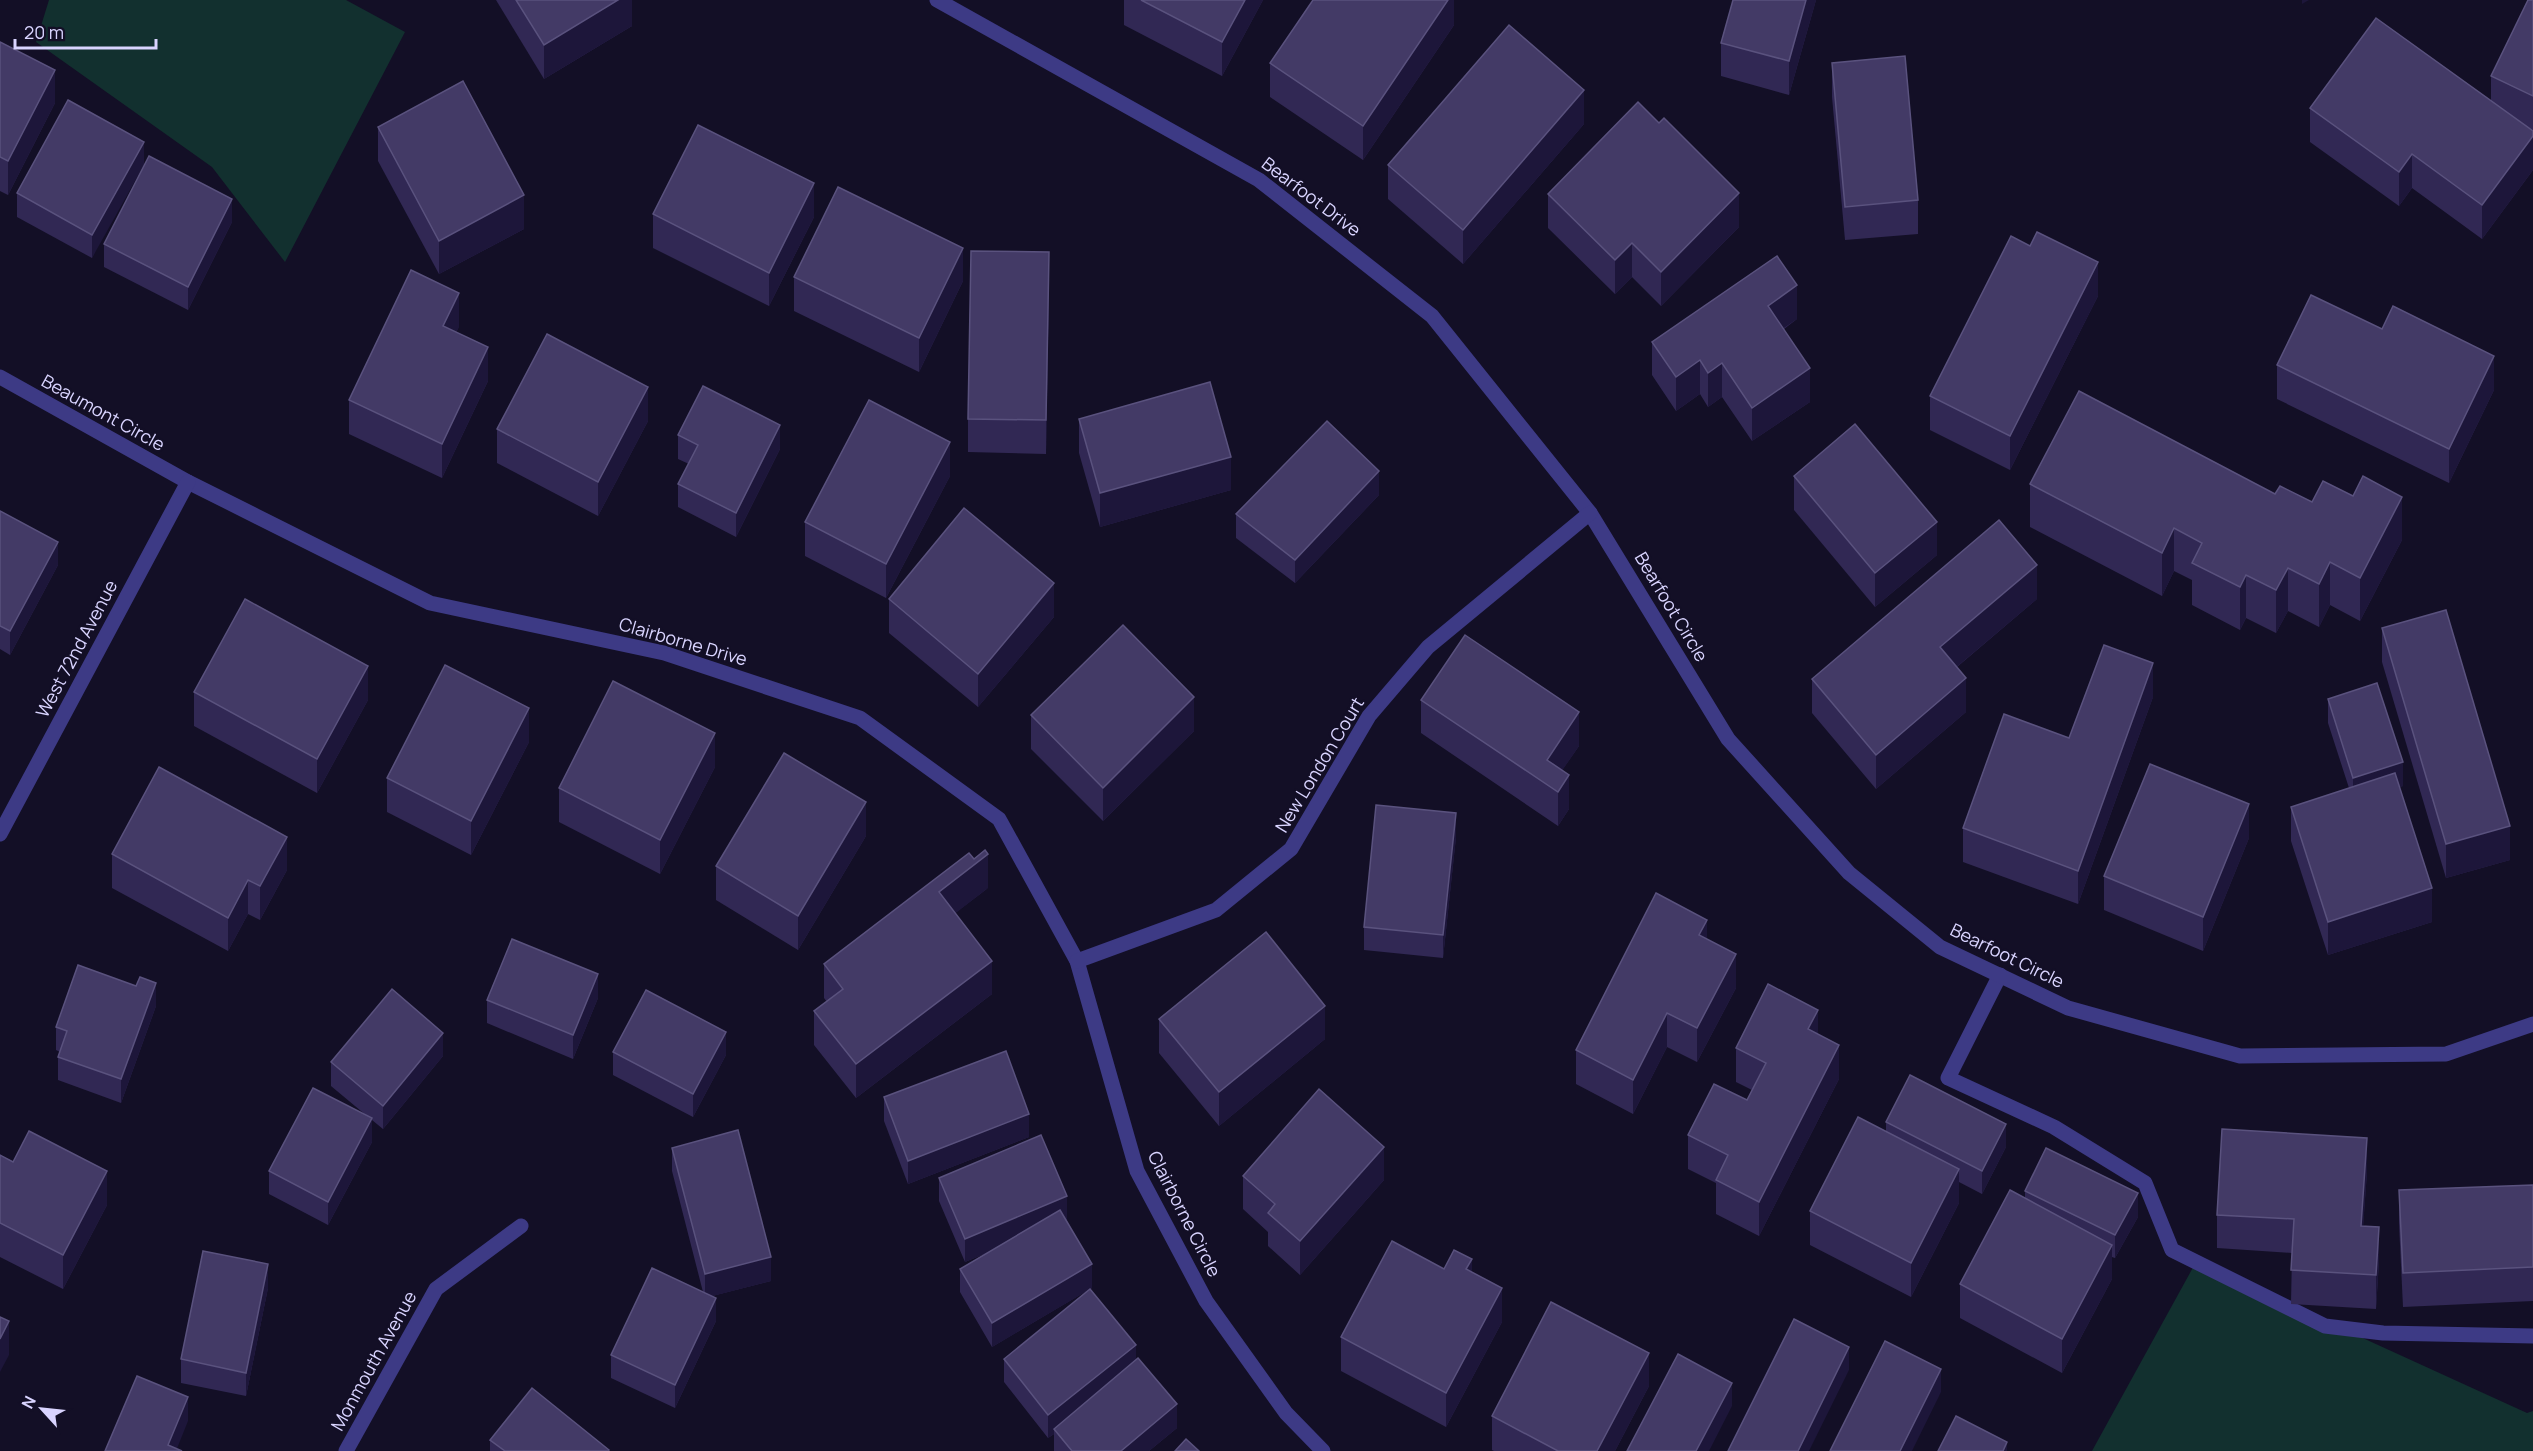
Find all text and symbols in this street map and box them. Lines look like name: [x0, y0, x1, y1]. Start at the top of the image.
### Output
scale bar: [15, 12, 156, 50]
text: 20 m: [24, 20, 64, 44]
street label: Bearfoot Drive: [1257, 151, 1366, 241]
street label: Beaumont Circle: [38, 368, 169, 456]
street label: Bearfoot Circle: [1630, 547, 1714, 666]
street label: West 72nd Avenue: [30, 576, 122, 721]
street label: Clairborne Drive: [616, 611, 750, 671]
street label: New London Court: [1269, 692, 1369, 837]
street label: Bearfoot Circle: [1947, 917, 2068, 993]
street label: Clairborne Circle: [1143, 1147, 1227, 1281]
street label: Monmouth Avenue: [325, 1286, 421, 1435]
north arrow: [12, 1379, 72, 1439]
text: N: [16, 1392, 41, 1412]

